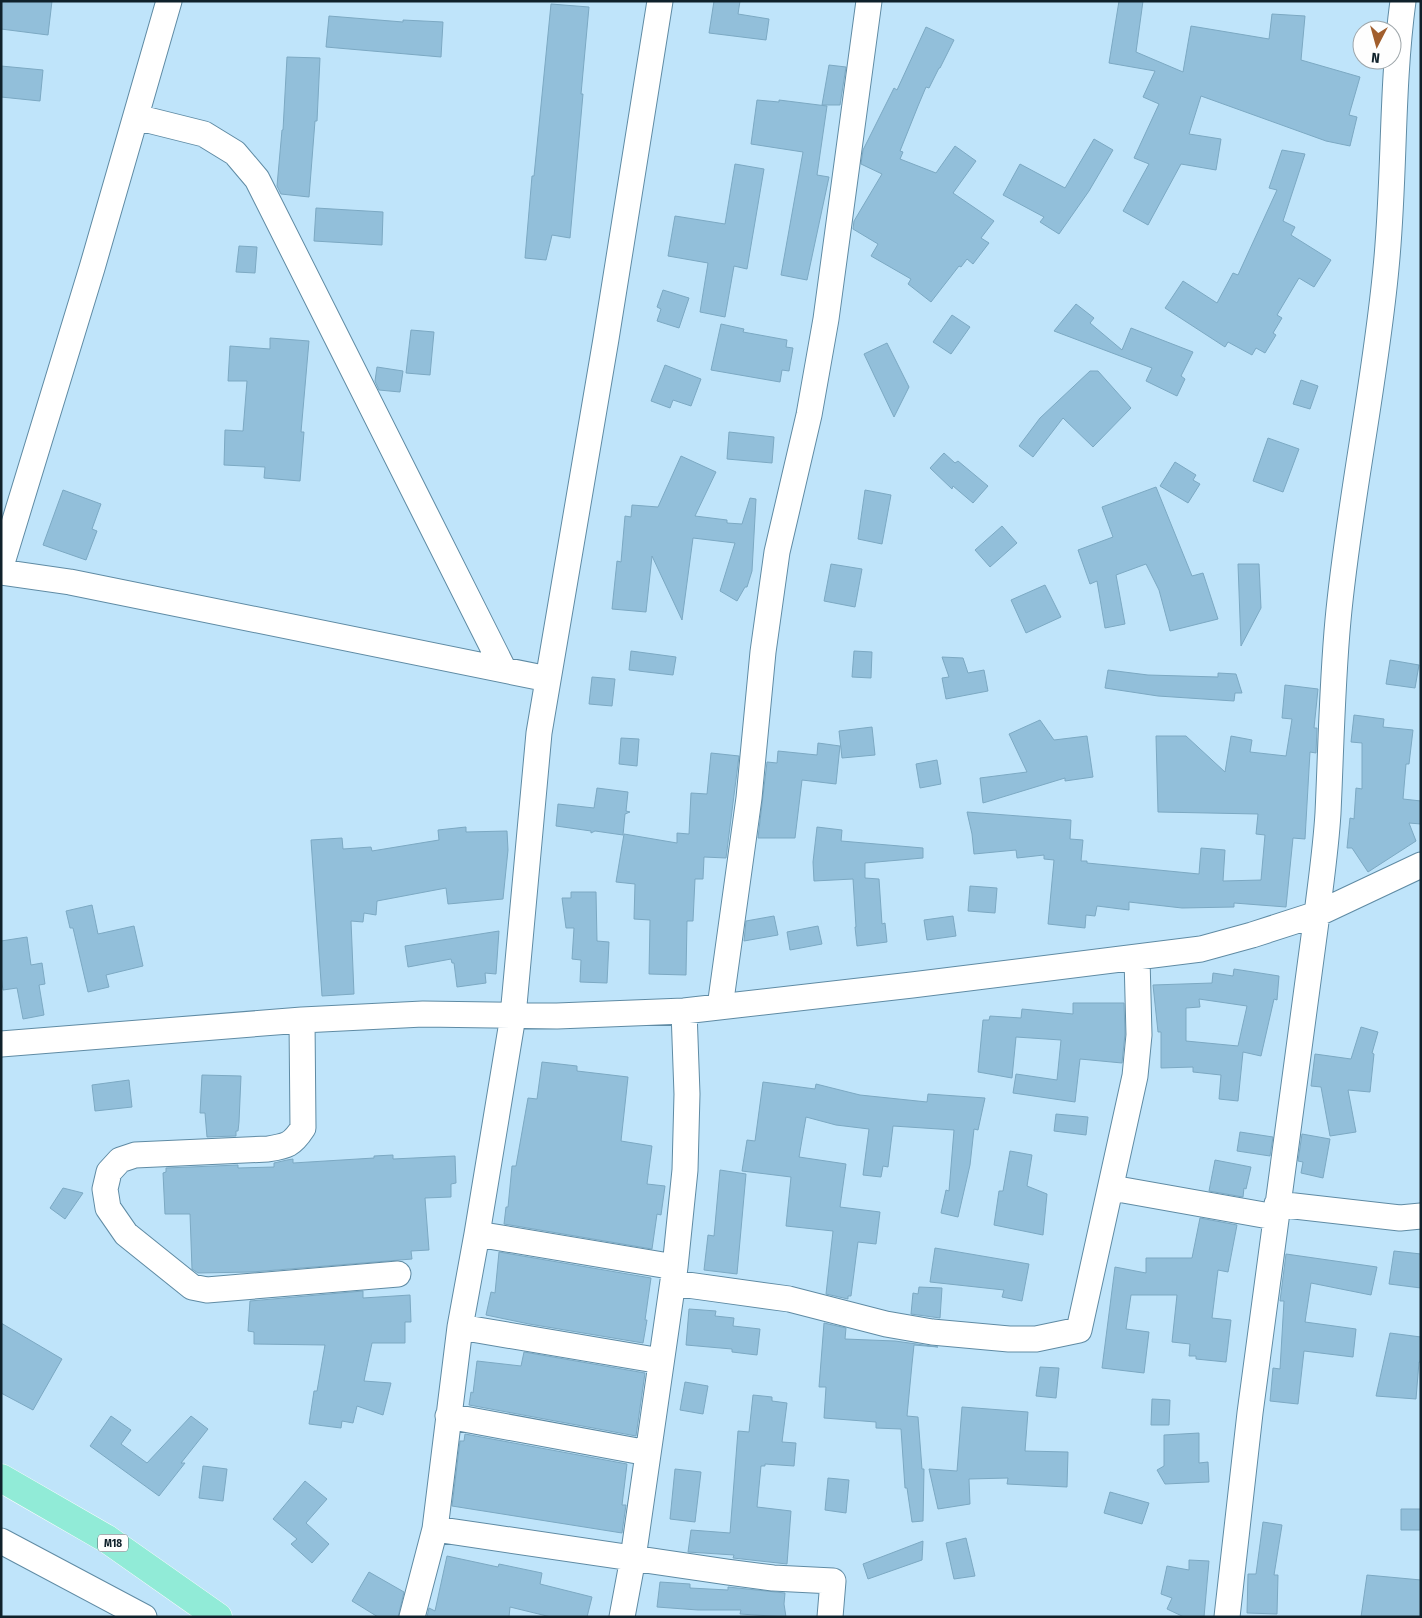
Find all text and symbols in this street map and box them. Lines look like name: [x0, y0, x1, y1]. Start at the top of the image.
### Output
north arrow: [1352, 20, 1402, 70]
text: N: [1371, 49, 1381, 66]
road number: M18: [98, 1535, 128, 1552]

